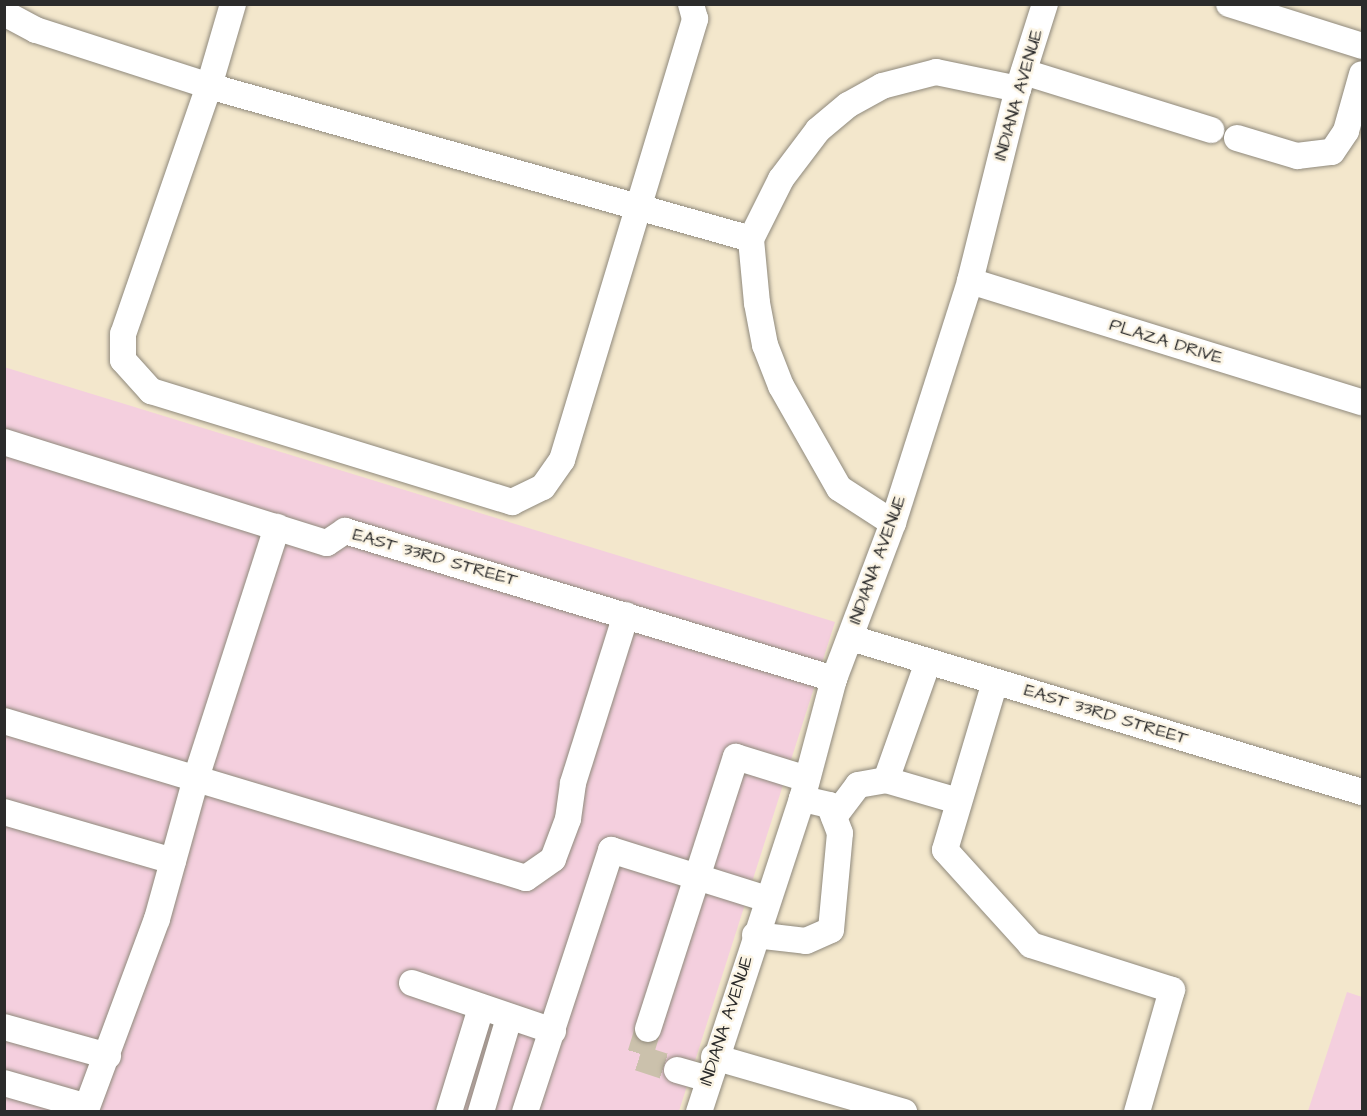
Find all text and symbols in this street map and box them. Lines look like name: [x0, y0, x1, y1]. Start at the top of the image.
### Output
street label: INDIANA AVENUE: [990, 27, 1048, 163]
street label: PLAZA DRIVE: [1107, 314, 1225, 370]
street label: INDIANA AVENUE: [845, 493, 911, 627]
street label: EAST 33RD STREET: [350, 524, 520, 592]
street label: EAST 33RD STREET: [1021, 680, 1191, 750]
street label: INDIANA AVENUE: [696, 953, 758, 1089]

